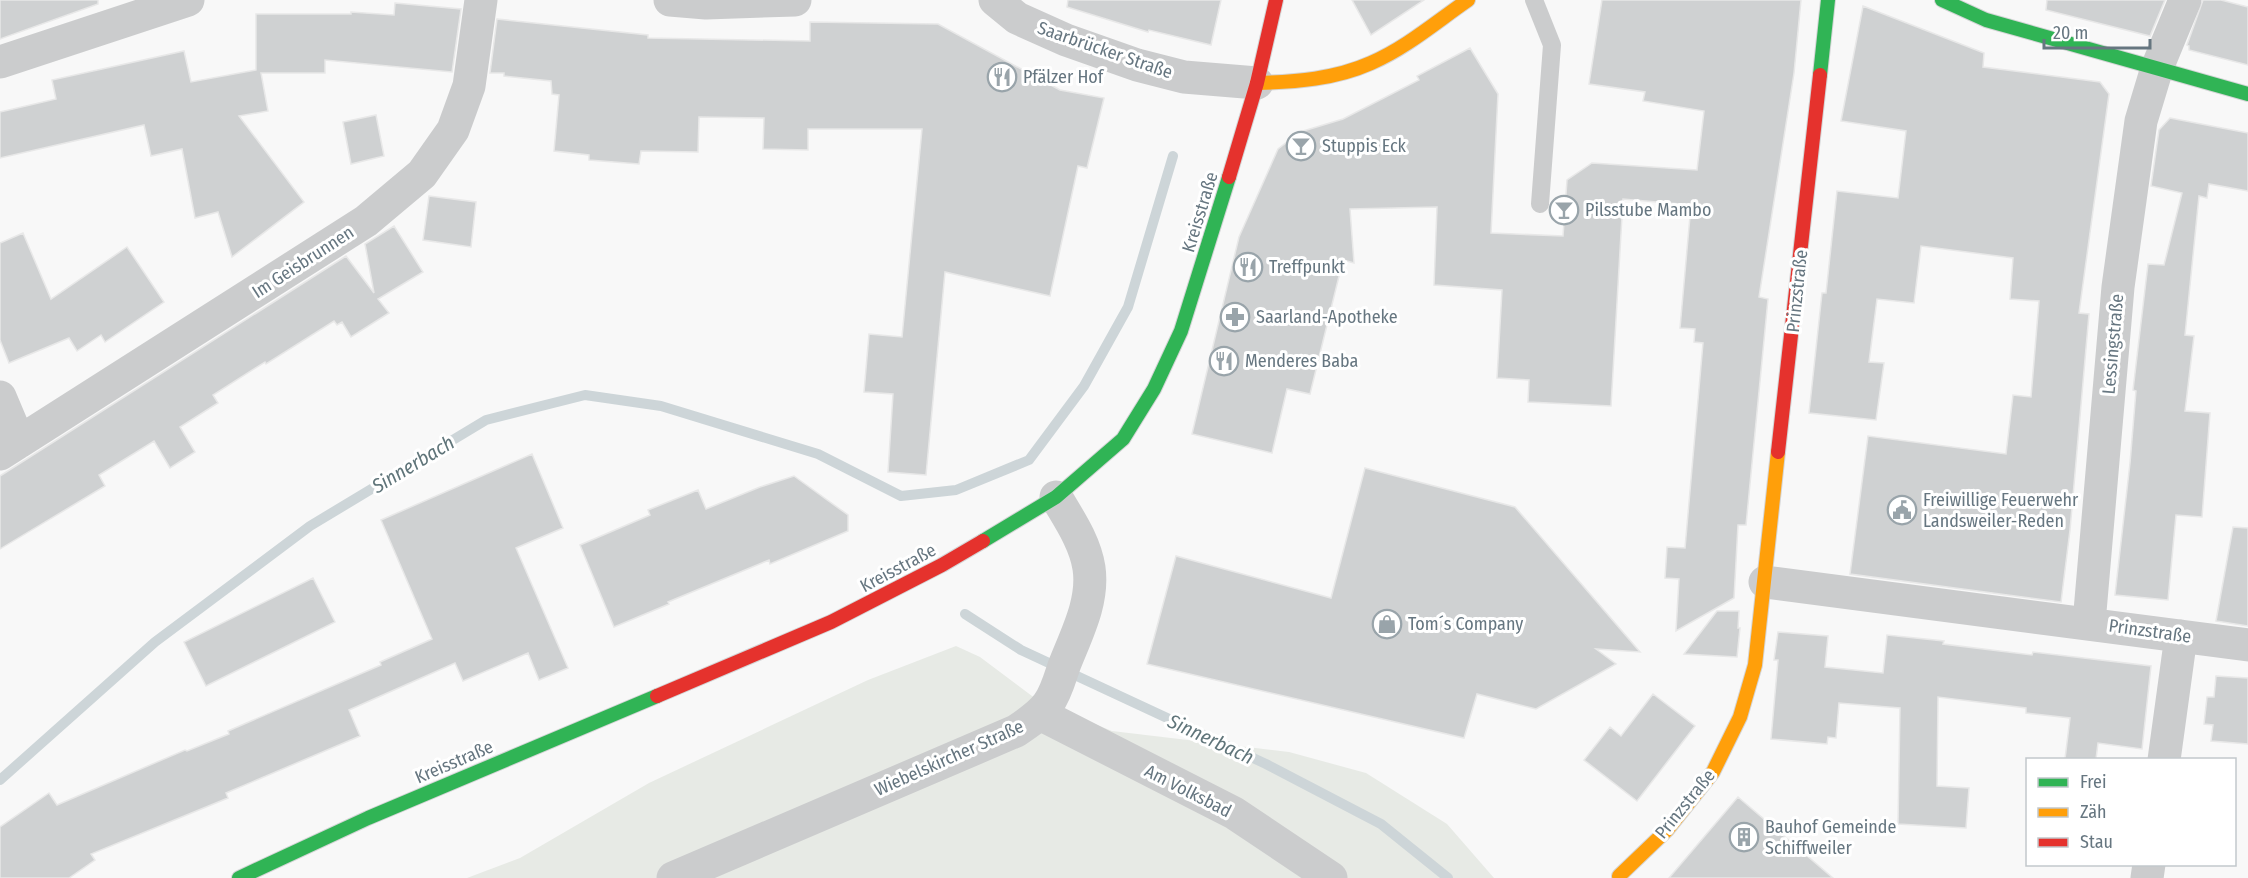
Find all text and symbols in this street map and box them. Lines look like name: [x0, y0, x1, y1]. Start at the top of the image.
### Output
scale bar: [2044, 12, 2150, 50]
street label: Saarbrücker Straße: [1035, 17, 1175, 83]
text: 20 m: [2053, 22, 2088, 44]
restaurant icon: Pfälzer Hof: [986, 61, 1018, 93]
place label: Pfälzer Hof: [1023, 66, 1105, 88]
bar icon: Stuppis Eck: [1285, 130, 1317, 162]
place label: Stuppis Eck: [1322, 135, 1407, 157]
street label: Kreisstraße: [1177, 169, 1223, 255]
bar icon: Pilsstube Mambo: [1548, 194, 1580, 226]
place label: Pilsstube Mambo: [1585, 199, 1711, 221]
street label: Im Geisbrunnen: [248, 221, 358, 303]
street label: Prinzstraße: [1782, 248, 1812, 333]
restaurant icon: Treffpunkt: [1232, 251, 1264, 283]
place label: Treffpunkt: [1269, 256, 1345, 278]
street label: Lessingstraße: [2098, 293, 2128, 395]
pharmacy icon: Saarland-Apotheke: [1219, 301, 1251, 333]
place label: Saarland-Apotheke: [1256, 306, 1398, 328]
restaurant icon: Menderes Baba: [1208, 345, 1240, 377]
place label: Menderes Baba: [1245, 350, 1358, 372]
water label: Sinnerbach: [367, 430, 459, 499]
place label: Freiwillige Feuerwehr Landsweiler-Reden: [1923, 489, 2079, 532]
public building icon: Freiwillige Feuerwehr Landsweiler-Reden: [1886, 494, 1918, 526]
street label: Kreisstraße: [856, 539, 940, 597]
shop icon: Tom´s Company: [1371, 608, 1403, 640]
place label: Tom´s Company: [1408, 613, 1523, 635]
street label: Prinzstraße: [2107, 614, 2193, 648]
water label: Sinnerbach: [1163, 708, 1258, 769]
street label: Wiebelskircher Straße: [871, 715, 1027, 801]
street label: Kreisstraße: [412, 736, 497, 788]
legend: [2026, 758, 2236, 866]
street label: Am Volksbad: [1141, 760, 1235, 822]
street label: Prinzstraße: [1650, 765, 1720, 843]
text: Frei: [2080, 771, 2106, 793]
text: Zäh: [2080, 801, 2107, 823]
place label: Bauhof Gemeinde Schiffweiler: [1765, 816, 1896, 859]
building icon: Bauhof Gemeinde Schiffweiler: [1728, 821, 1760, 853]
text: Stau: [2080, 831, 2113, 853]

